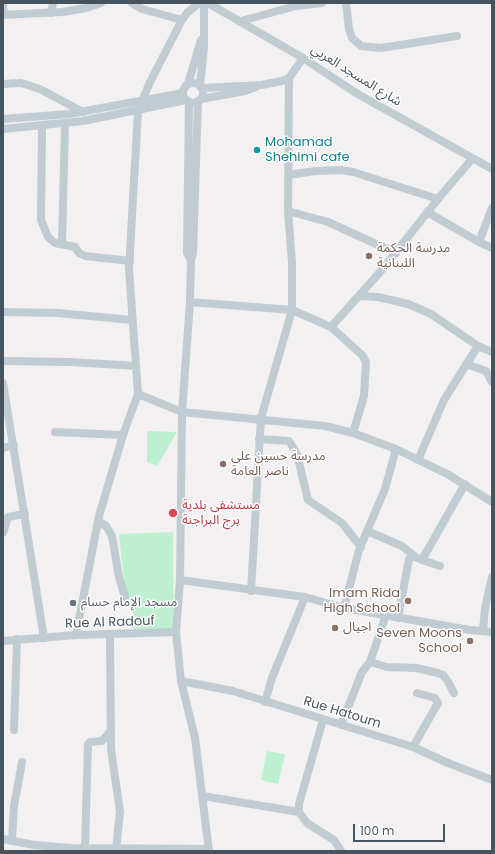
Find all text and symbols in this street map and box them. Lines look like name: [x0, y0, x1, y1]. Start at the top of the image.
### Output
street label: شارع المسجد العربي: [308, 42, 404, 110]
place label: Mohamad Shehimi cafe: [265, 135, 350, 166]
marker: Mohamad Shehimi cafe: [252, 145, 262, 155]
place label: مدرسة الحكمة اللبنانية: [377, 241, 450, 272]
marker: مدرسة الحكمة اللبنانية: [364, 251, 374, 261]
place label: مدرسة حسين علي ناصر العامة: [231, 449, 326, 480]
marker: مدرسة حسين علي ناصر العامة: [218, 459, 228, 469]
place label: مستشفی بلدیة برج البراجنة: [182, 498, 260, 529]
marker: مستشفی بلدیة برج البراجنة: [167, 507, 179, 519]
place label: Imam Rida High School: [324, 586, 400, 617]
place label: مسجد الإمام حسام: [81, 595, 177, 611]
marker: Imam Rida High School: [403, 596, 413, 606]
marker: مسجد الإمام حسام: [68, 598, 78, 608]
street label: Rue Al Radouf: [65, 614, 155, 632]
place label: اجيال: [343, 620, 371, 636]
marker: اجيال: [330, 623, 340, 633]
place label: Seven Moons School: [376, 626, 462, 657]
marker: Seven Moons School: [465, 636, 475, 646]
street label: Rue Hatoum: [301, 694, 383, 732]
scale bar: [355, 816, 447, 842]
text: 100 m: [360, 822, 394, 839]

